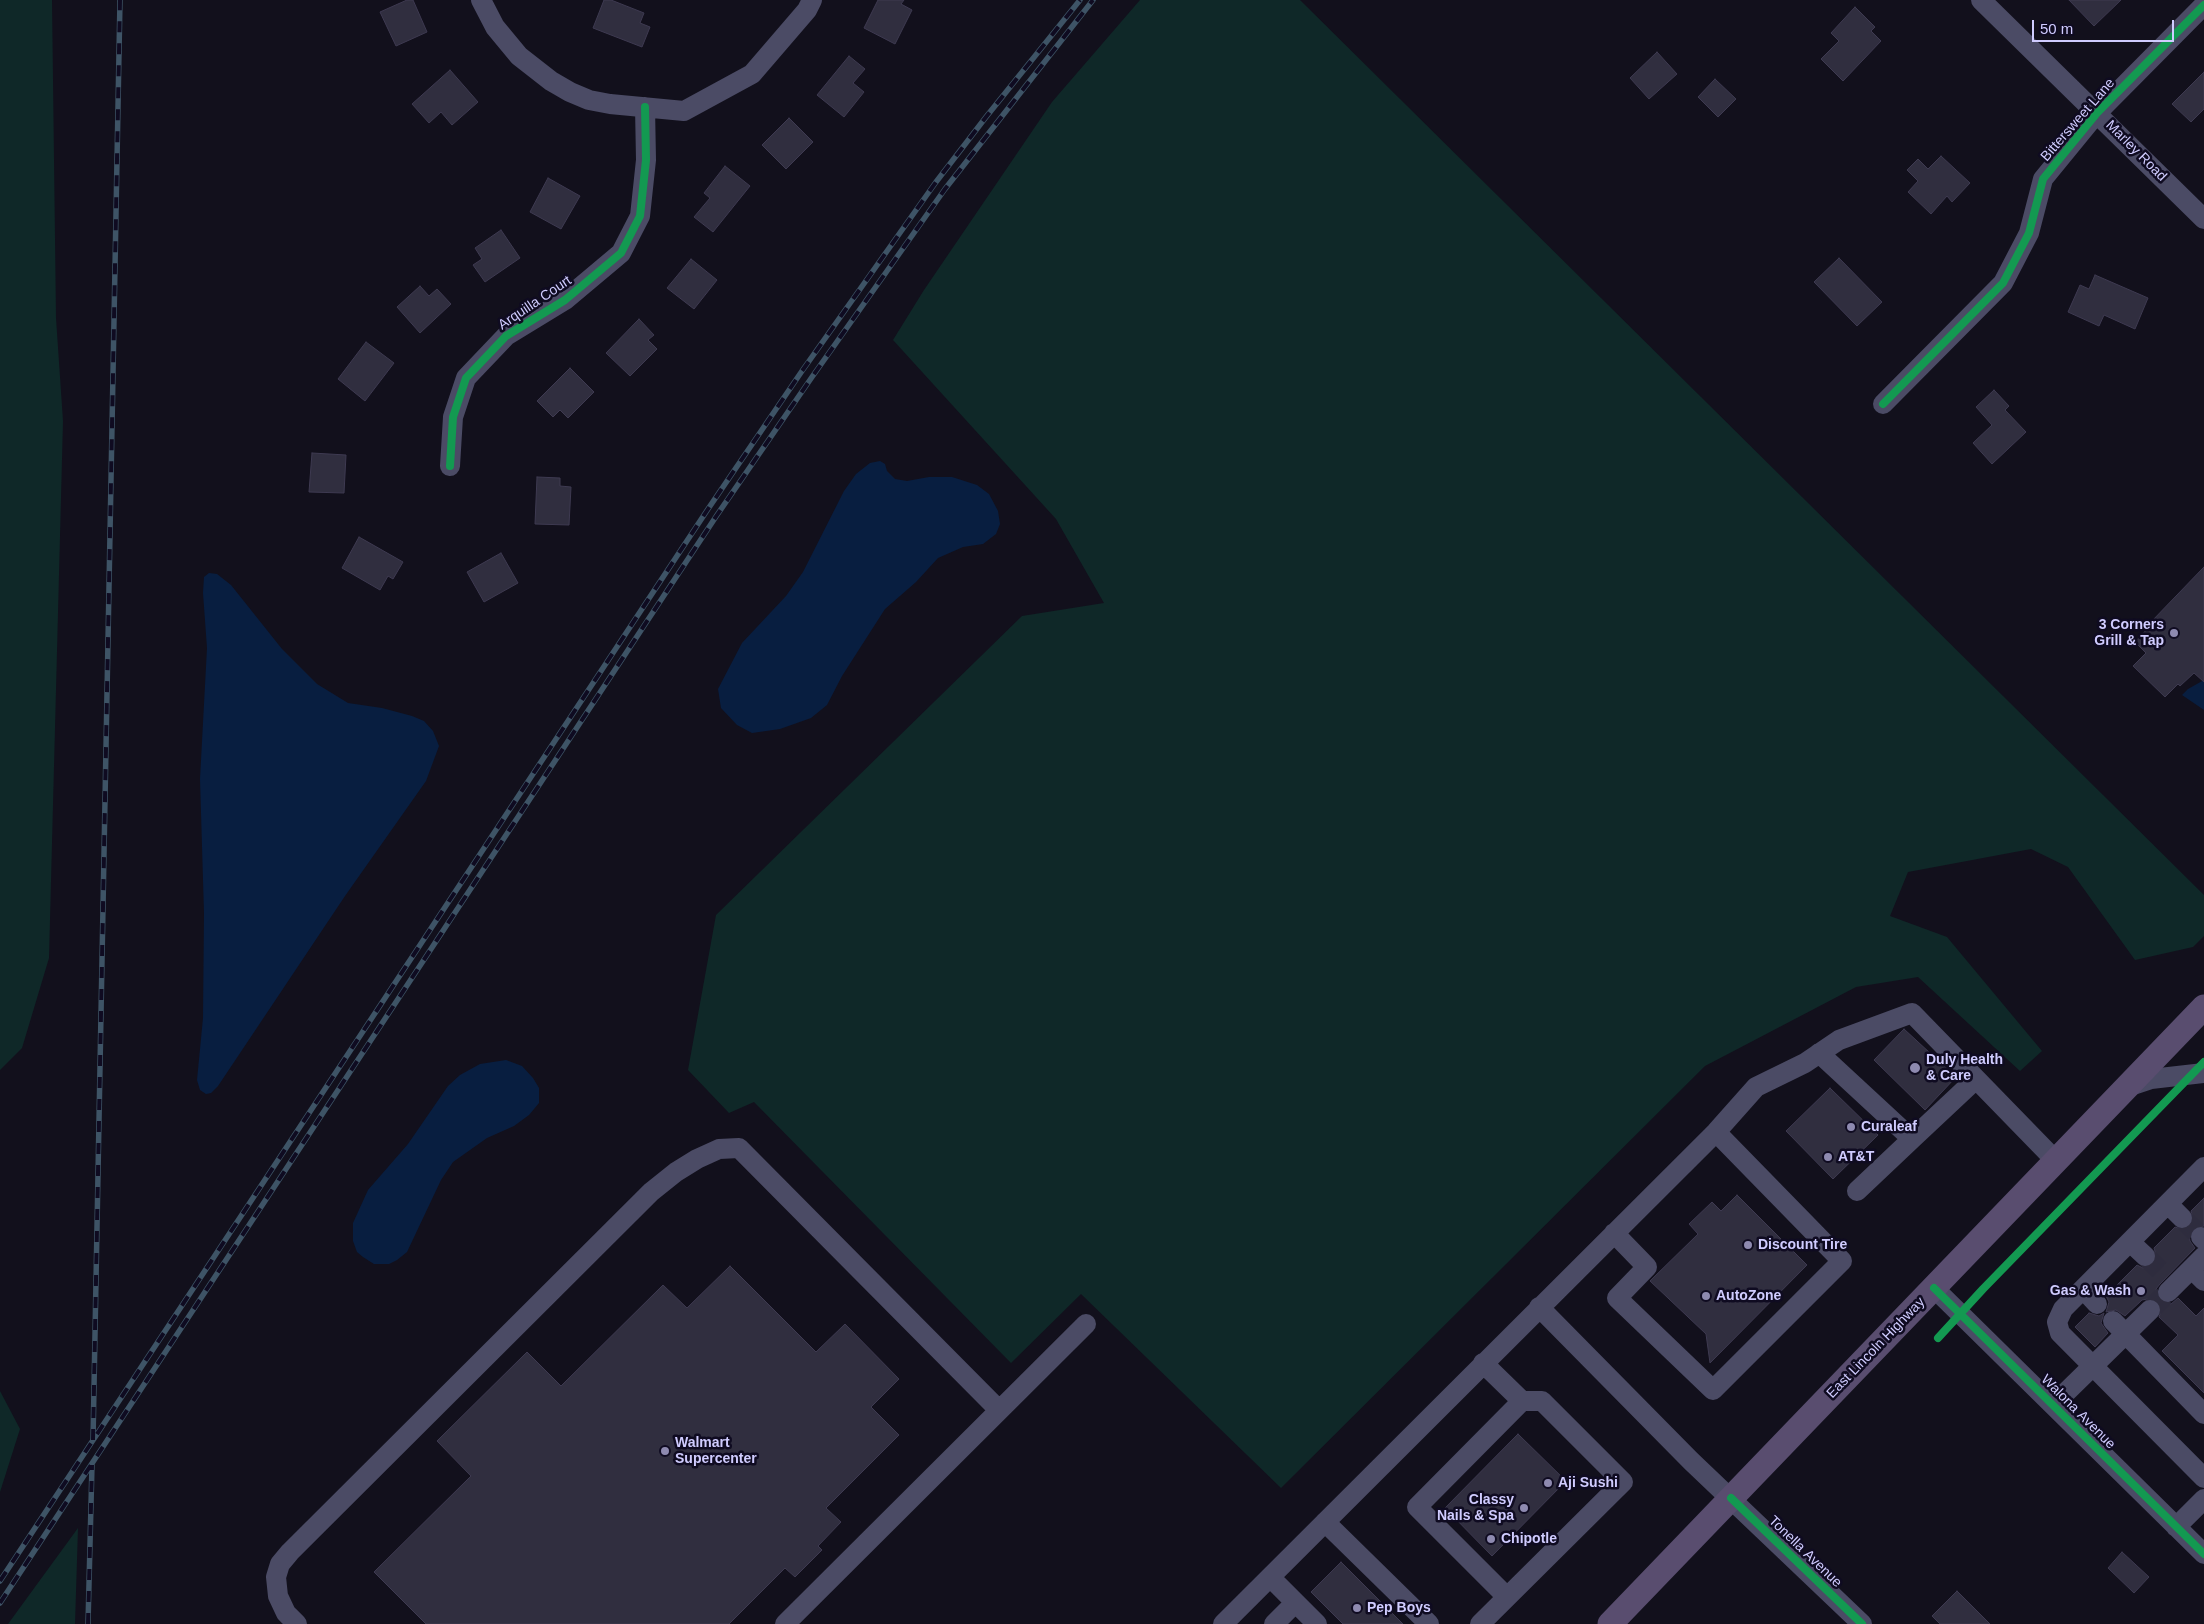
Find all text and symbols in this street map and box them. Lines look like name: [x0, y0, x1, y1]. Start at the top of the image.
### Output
scale bar: [2034, 10, 2176, 42]
text: 50 m: [2040, 20, 2073, 37]
street label: Bittersweet Lane: [2037, 75, 2119, 165]
street label: Marley Road: [2102, 117, 2170, 185]
street label: Arquilla Court: [495, 272, 575, 334]
place label: 3 Corners Grill & Tap: [2094, 617, 2164, 650]
marker: 3 Corners Grill & Tap: [2168, 627, 2180, 639]
place label: Duly Health & Care: [1926, 1052, 2003, 1084]
marker: Duly Health & Care: [1908, 1061, 1922, 1075]
place label: Curaleaf: [1861, 1119, 1917, 1135]
marker: Curaleaf: [1845, 1121, 1857, 1133]
place label: AT&T: [1838, 1149, 1874, 1165]
marker: AT&T: [1822, 1151, 1834, 1163]
place label: Discount Tire: [1758, 1237, 1847, 1253]
marker: Discount Tire: [1742, 1239, 1754, 1251]
place label: Gas & Wash: [2050, 1283, 2131, 1299]
marker: Gas & Wash: [2135, 1285, 2147, 1297]
place label: AutoZone: [1716, 1288, 1781, 1304]
marker: AutoZone: [1700, 1290, 1712, 1302]
street label: East Lincoln Highway: [1823, 1294, 1929, 1402]
street label: Walona Avenue: [2037, 1371, 2119, 1453]
place label: Walmart Supercenter: [675, 1435, 757, 1468]
marker: Walmart Supercenter: [659, 1445, 671, 1457]
place label: Aji Sushi: [1558, 1475, 1618, 1491]
marker: Aji Sushi: [1542, 1477, 1554, 1489]
place label: Classy Nails & Spa: [1437, 1492, 1514, 1524]
marker: Classy Nails & Spa: [1518, 1502, 1530, 1514]
street label: Tonella Avenue: [1765, 1513, 1845, 1591]
place label: Chipotle: [1501, 1531, 1557, 1547]
marker: Chipotle: [1485, 1533, 1497, 1545]
place label: Pep Boys: [1367, 1600, 1431, 1616]
marker: Pep Boys: [1351, 1602, 1363, 1614]

